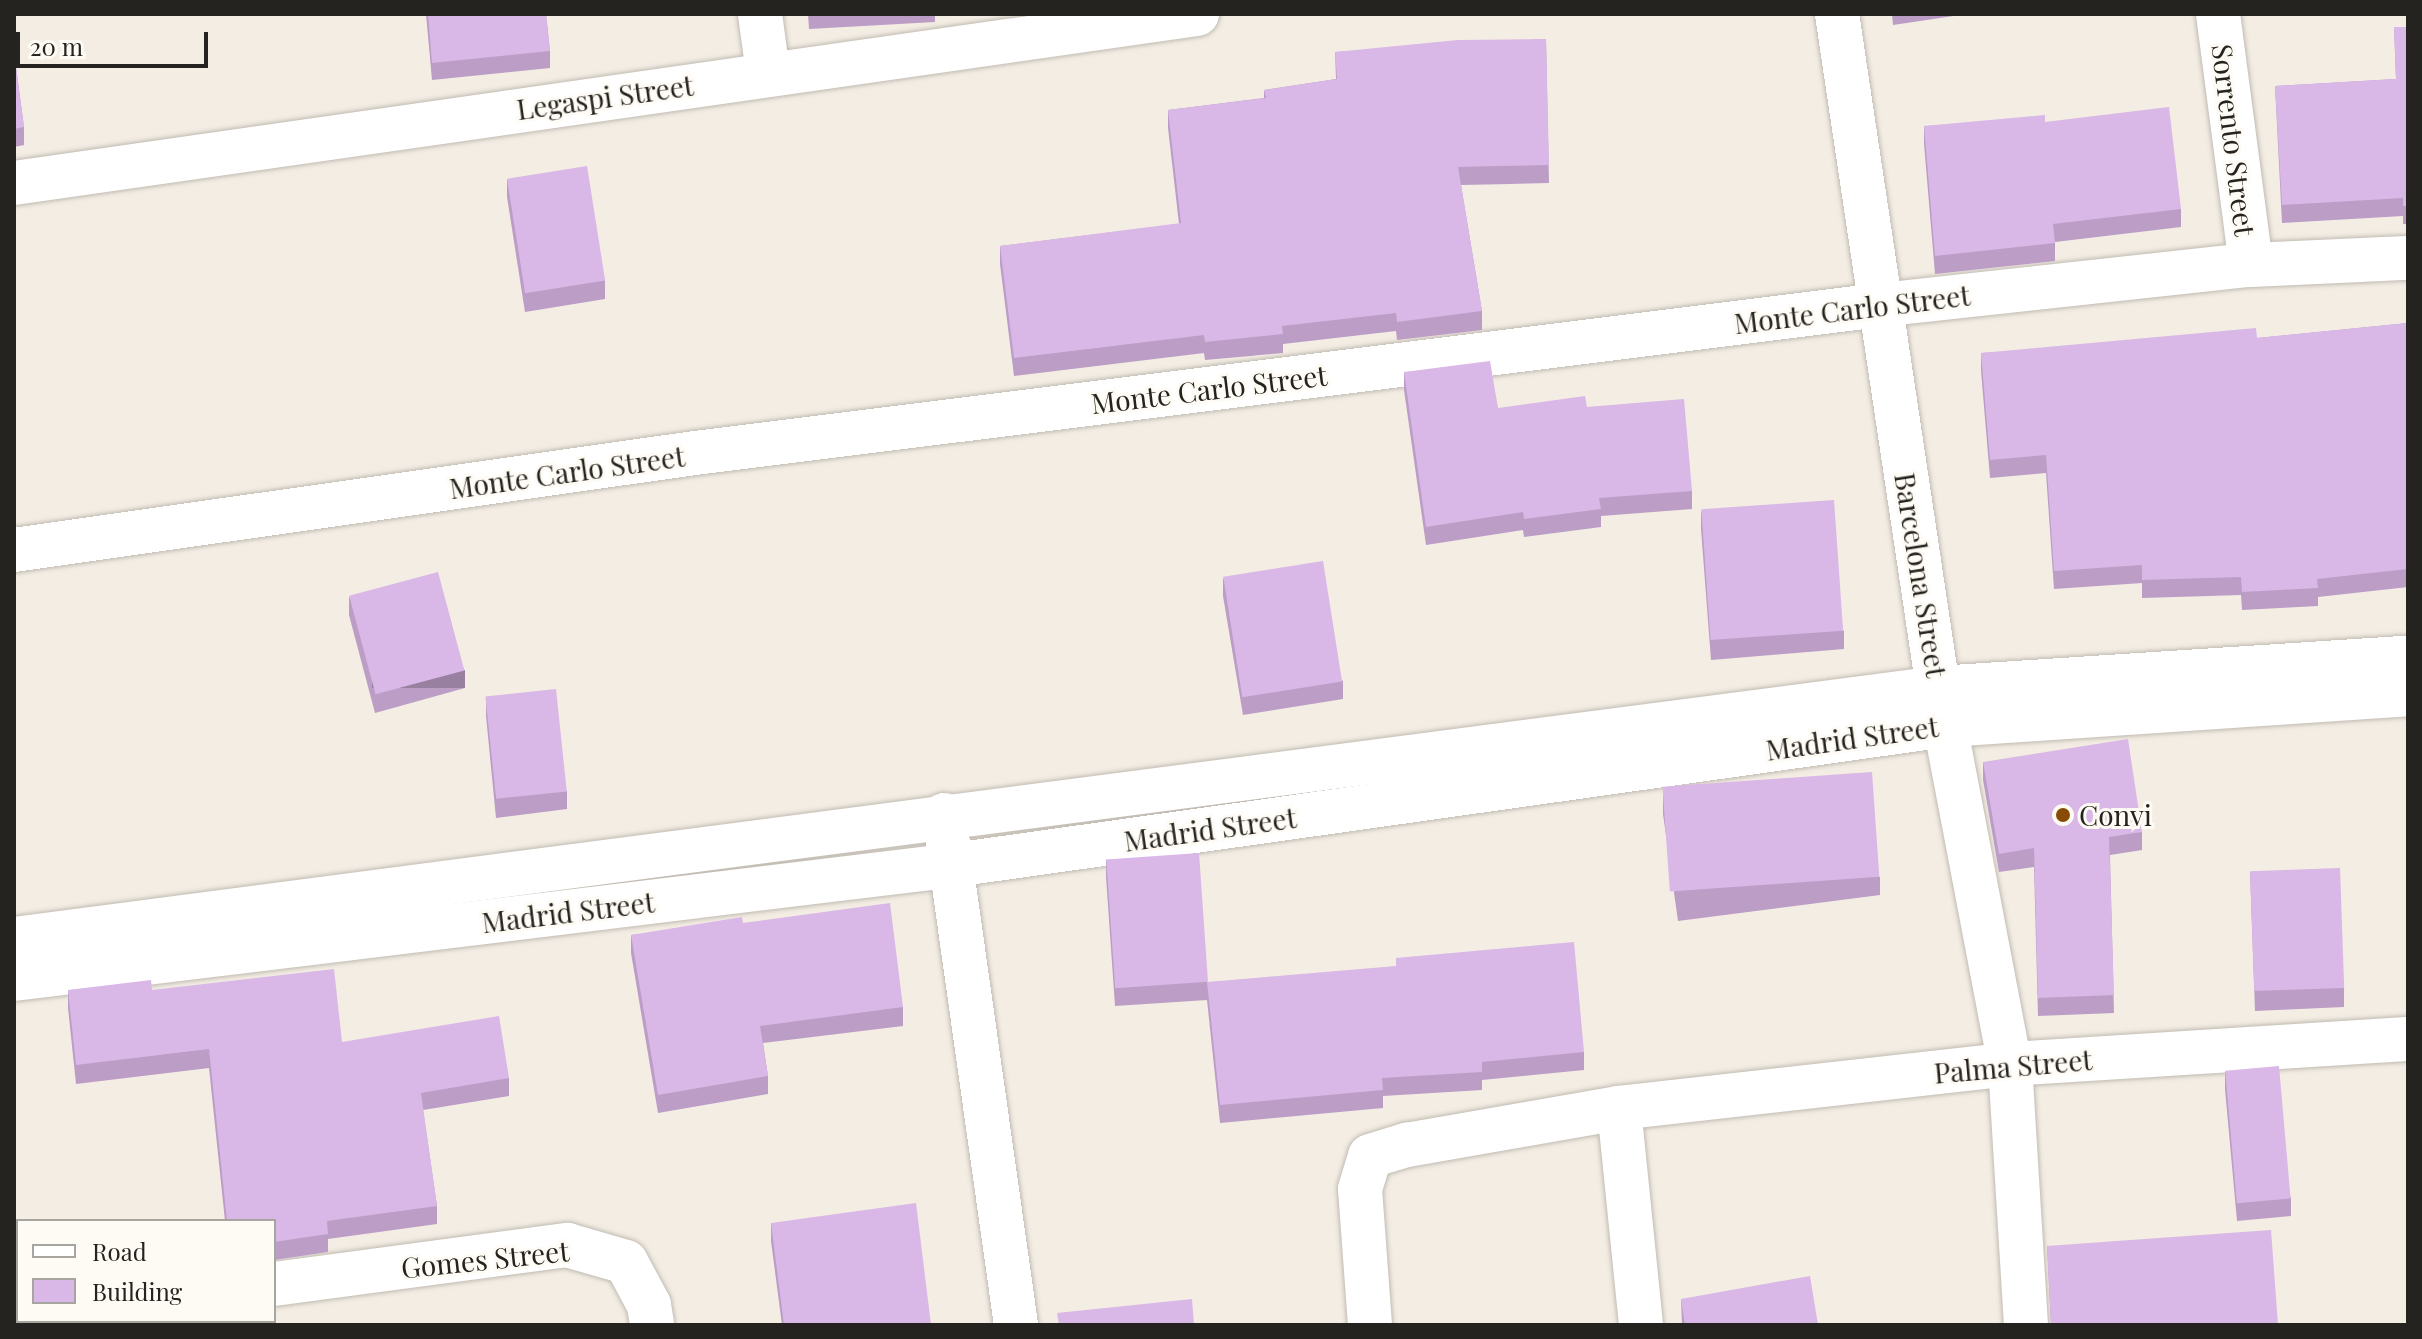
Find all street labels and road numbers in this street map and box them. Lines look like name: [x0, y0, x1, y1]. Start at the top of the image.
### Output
street label: Sorrento Street: [2206, 42, 2262, 238]
street label: Legaspi Street: [514, 68, 696, 126]
street label: Monte Carlo Street: [1732, 278, 1972, 340]
street label: Monte Carlo Street: [1089, 358, 1329, 420]
street label: Monte Carlo Street: [447, 439, 687, 505]
street label: Barcelona Street: [1888, 470, 1954, 680]
street label: Madrid Street: [1764, 709, 1940, 767]
street label: Madrid Street: [1122, 800, 1298, 858]
street label: Madrid Street: [480, 885, 656, 939]
street label: Palma Street: [1932, 1042, 2094, 1090]
street label: Gomes Street: [399, 1233, 571, 1285]

